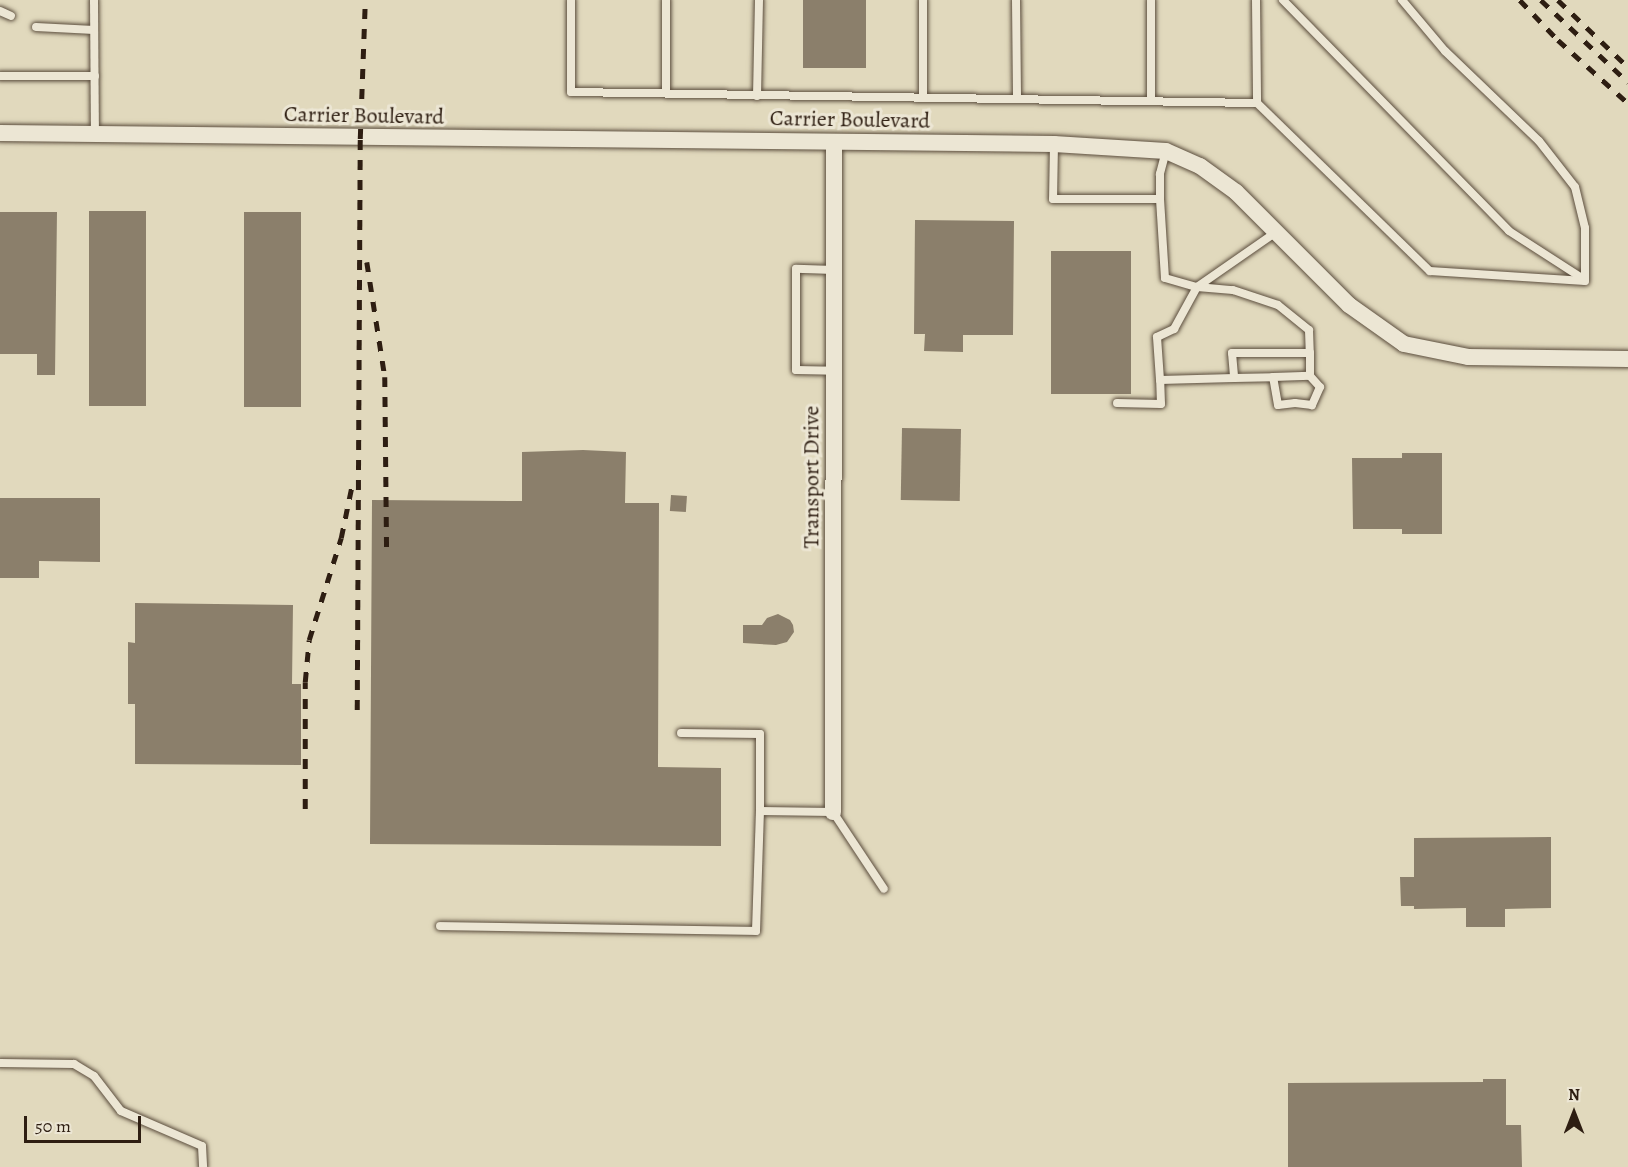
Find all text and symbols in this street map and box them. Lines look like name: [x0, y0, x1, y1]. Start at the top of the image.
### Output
street label: Carrier Boulevard: [284, 101, 444, 131]
street label: Carrier Boulevard: [770, 105, 930, 135]
street label: Transport Drive: [799, 406, 825, 548]
north arrow: [1544, 1083, 1604, 1143]
text: N: [1568, 1084, 1580, 1106]
scale bar: [27, 1104, 144, 1142]
text: 50 m: [35, 1114, 71, 1138]

